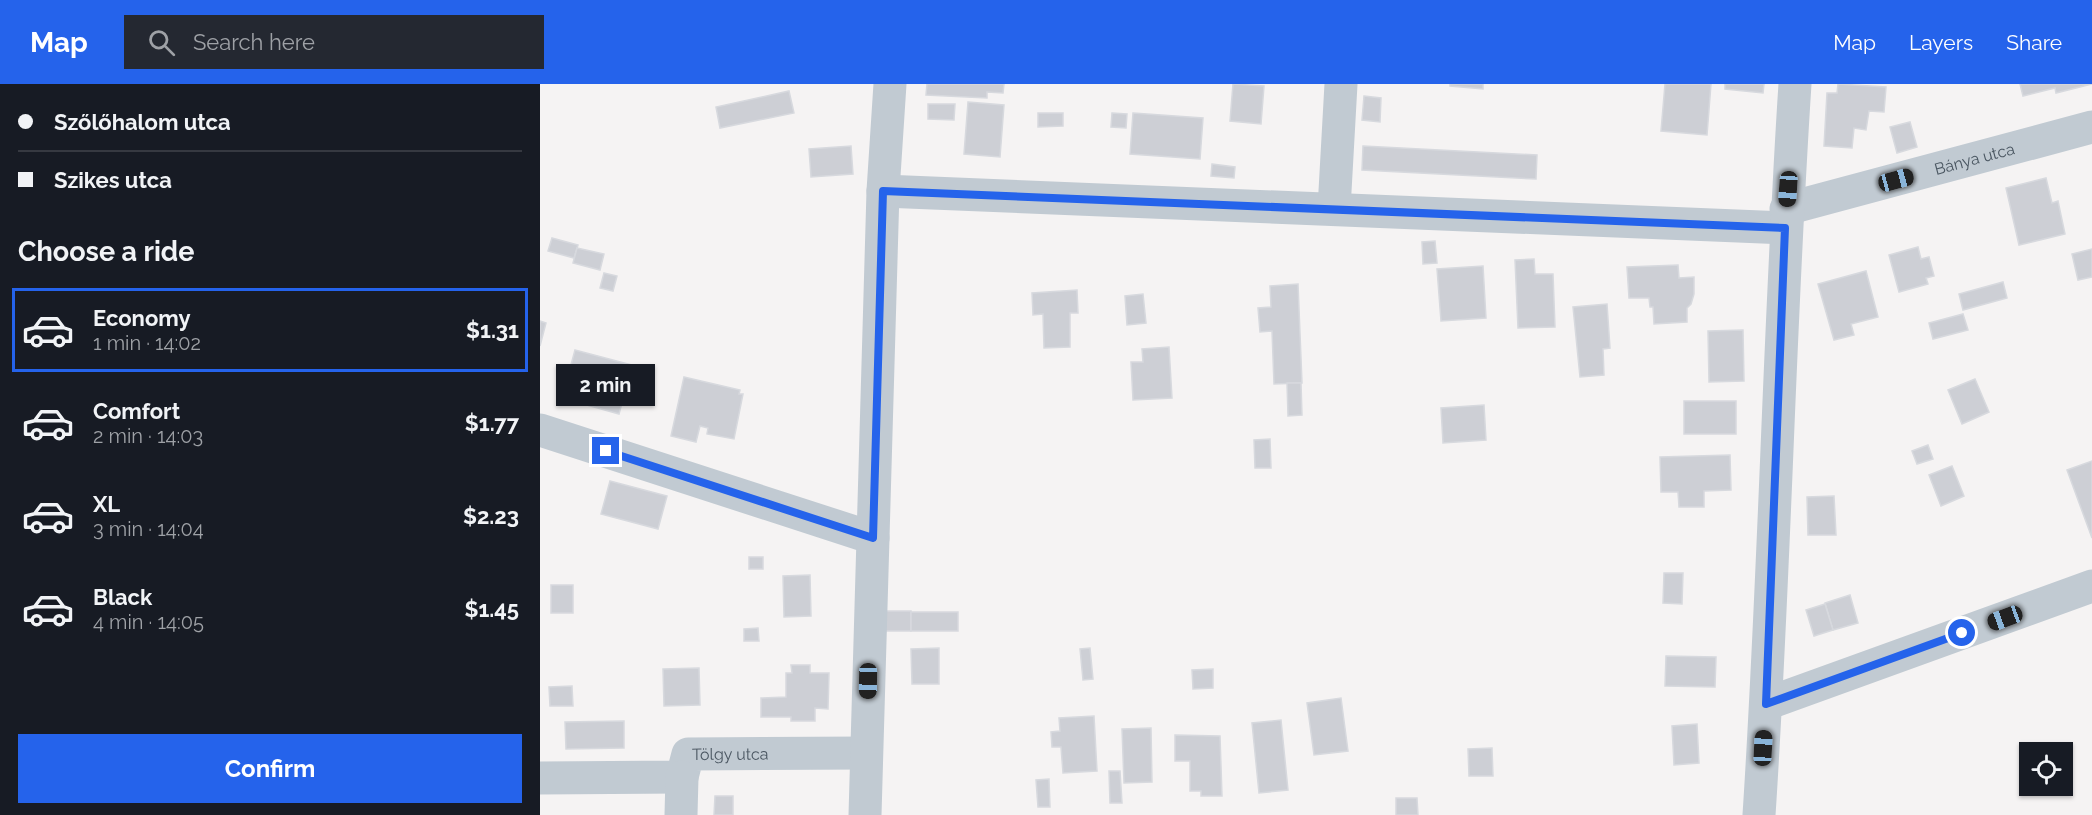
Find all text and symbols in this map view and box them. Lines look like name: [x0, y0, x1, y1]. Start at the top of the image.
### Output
search box: [124, 15, 544, 69]
text: Map: [30, 26, 88, 59]
icon: search: [145, 26, 178, 59]
text: Search here: [193, 29, 315, 55]
text: Map: [1833, 30, 1876, 55]
text: Layers: [1909, 30, 1973, 55]
text: Share: [2006, 30, 2062, 55]
text: Szőlőhalom utca: [54, 109, 231, 135]
street label: Bánya utca: [1932, 139, 2017, 179]
text: Szikes utca: [54, 167, 172, 193]
car: [1876, 167, 1916, 193]
car: [1778, 170, 1798, 208]
text: Choose a ride: [18, 236, 194, 267]
icon: car: [21, 303, 75, 357]
text: Economy: [93, 305, 191, 331]
text: $1.31: [466, 317, 519, 343]
text: 1 min · 14:02: [93, 331, 201, 355]
callout: 2 min: [556, 364, 656, 406]
text: 2 min: [580, 373, 631, 397]
icon: car: [21, 396, 75, 450]
text: Comfort: [93, 398, 180, 424]
text: $1.77: [465, 410, 519, 436]
text: 2 min · 14:03: [93, 424, 203, 448]
route end: [592, 437, 619, 464]
icon: car: [21, 489, 75, 543]
text: XL: [93, 491, 120, 517]
text: $2.23: [463, 503, 519, 529]
text: 3 min · 14:04: [93, 517, 204, 541]
icon: car: [21, 582, 75, 636]
text: Black: [93, 584, 152, 610]
text: $1.45: [464, 596, 519, 622]
car: [1985, 603, 2025, 633]
text: 4 min · 14:05: [93, 610, 204, 634]
route start: [1948, 619, 1975, 646]
car: [859, 663, 877, 699]
car: [1753, 730, 1773, 766]
button: Confirm: [18, 734, 522, 803]
map controls: [2019, 742, 2073, 796]
button: locate: [2019, 742, 2073, 796]
street label: Tölgy utca: [692, 745, 768, 764]

